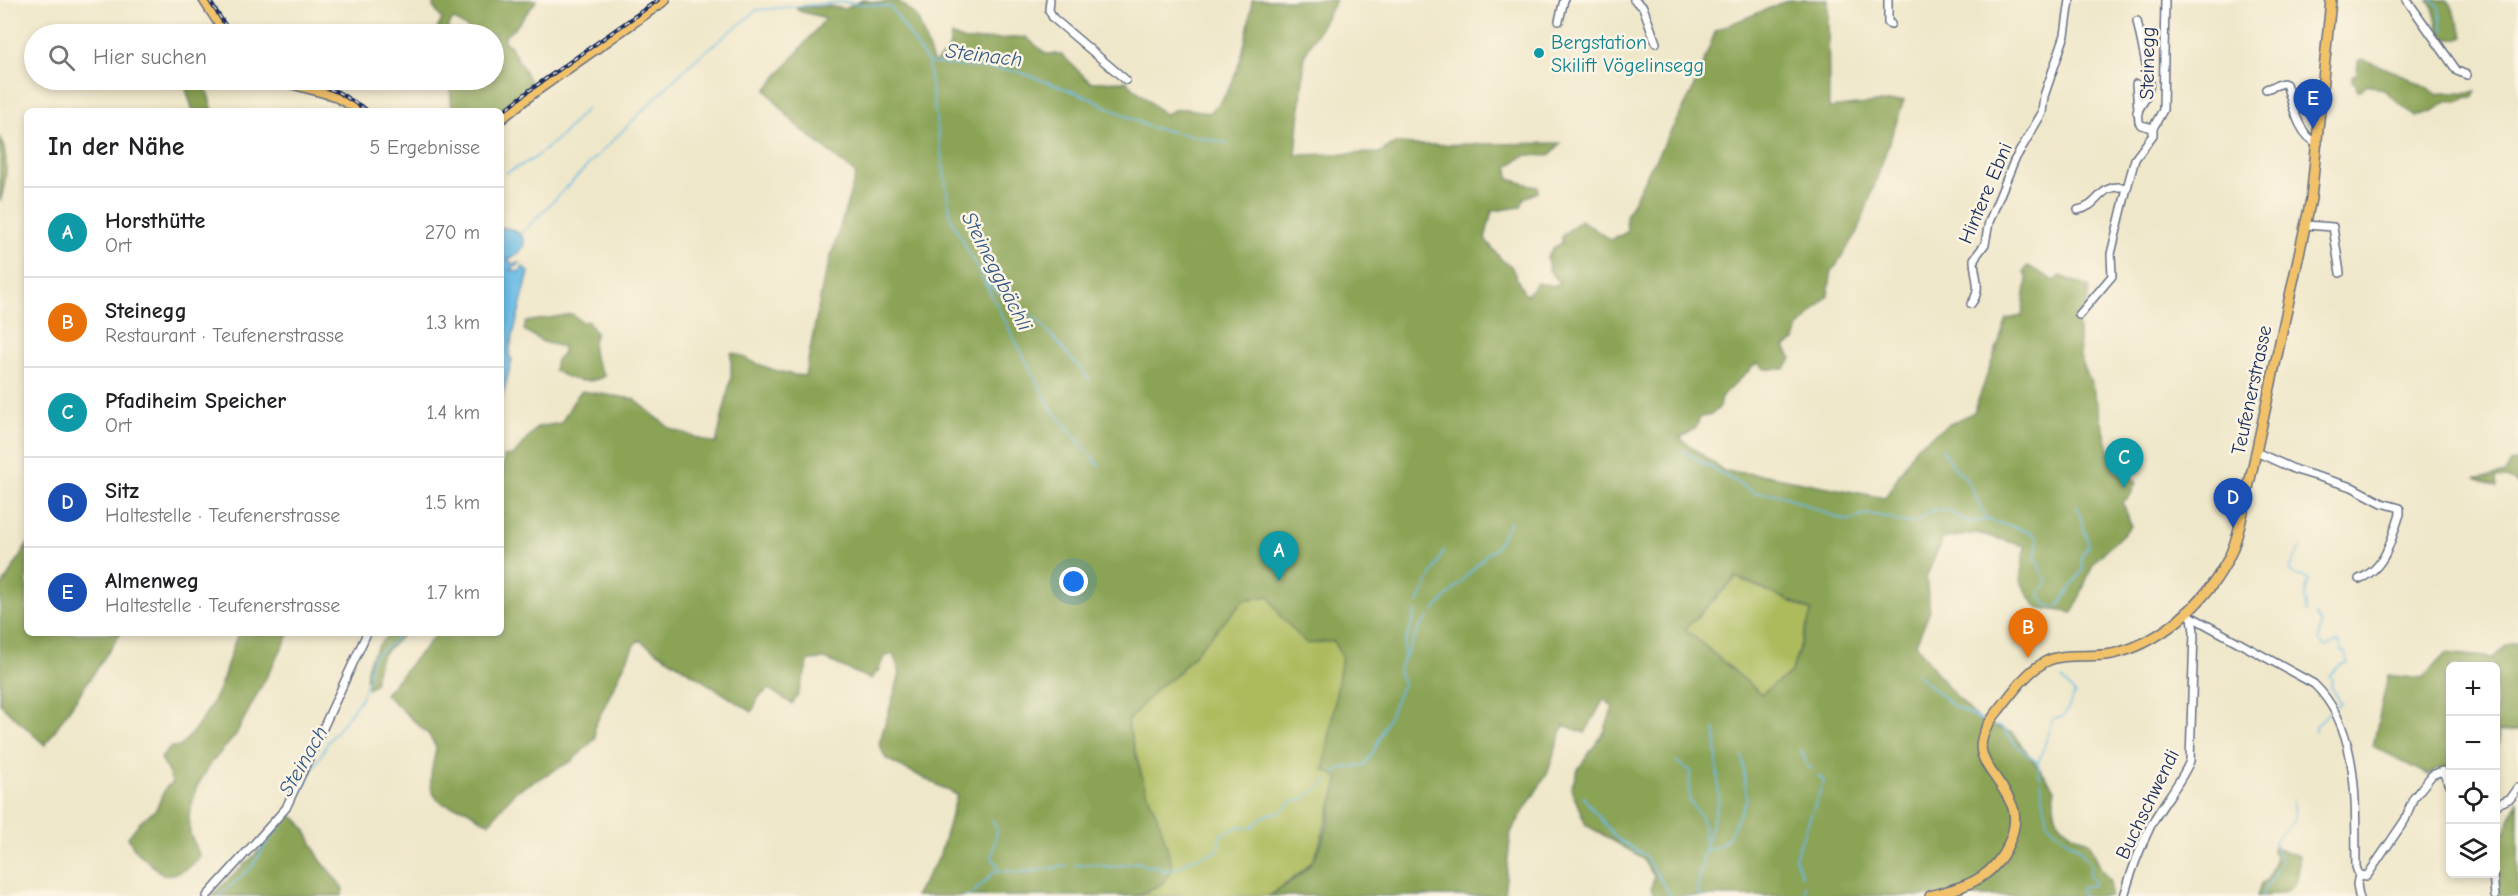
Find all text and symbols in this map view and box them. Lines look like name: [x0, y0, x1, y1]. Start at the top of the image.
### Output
search box: [24, 24, 504, 90]
street label: Steinegg: [2135, 26, 2160, 100]
place label: Bergstation Skilift Vögelinsegg: [1551, 31, 1704, 77]
water label: Steinach: [944, 38, 1024, 72]
icon: search: [45, 41, 78, 74]
text: Hier suchen: [93, 44, 207, 70]
marker: Bergstation Skilift Vögelinsegg: [1532, 46, 1546, 60]
pin: E: [2294, 80, 2332, 129]
text: In der Nähe: [48, 132, 185, 162]
text: 5 Ergebnisse: [370, 136, 480, 159]
street label: Hintere Ebni: [1954, 139, 2017, 247]
text: Horsthütte: [105, 208, 205, 234]
water label: Steineggbächli: [957, 208, 1037, 335]
text: A: [62, 221, 73, 244]
text: 270 m: [425, 221, 480, 244]
text: Ort: [105, 234, 132, 257]
text: Steinegg: [105, 298, 187, 324]
text: B: [61, 311, 74, 334]
text: 1.3 km: [426, 311, 480, 334]
street label: Teufenerstrasse: [2227, 323, 2276, 457]
text: Restaurant · Teufenerstrasse: [105, 324, 344, 347]
text: Pfadiheim Speicher: [105, 388, 286, 414]
text: C: [61, 401, 74, 424]
text: 1.4 km: [426, 401, 480, 424]
text: Ort: [105, 414, 132, 437]
pin: C: [2104, 438, 2144, 488]
text: Sitz: [105, 478, 139, 504]
pin: D: [2214, 478, 2252, 528]
text: D: [61, 491, 74, 514]
text: 1.5 km: [425, 491, 480, 514]
text: Haltestelle · Teufenerstrasse: [105, 504, 340, 527]
pin: A: [1260, 532, 1298, 581]
your location: [1059, 567, 1088, 596]
text: Almenweg: [105, 568, 199, 594]
text: E: [62, 581, 73, 604]
text: 1.7 km: [427, 581, 480, 604]
text: Haltestelle · Teufenerstrasse: [105, 594, 340, 617]
pin: B: [2008, 608, 2048, 658]
map controls: [2446, 662, 2500, 878]
button: +: [2446, 662, 2500, 716]
button: −: [2446, 716, 2500, 770]
water label: Steinach: [273, 722, 333, 800]
street label: Buchschwendi: [2111, 746, 2184, 863]
button: locate: [2446, 770, 2500, 824]
button: layers: [2446, 824, 2500, 878]

